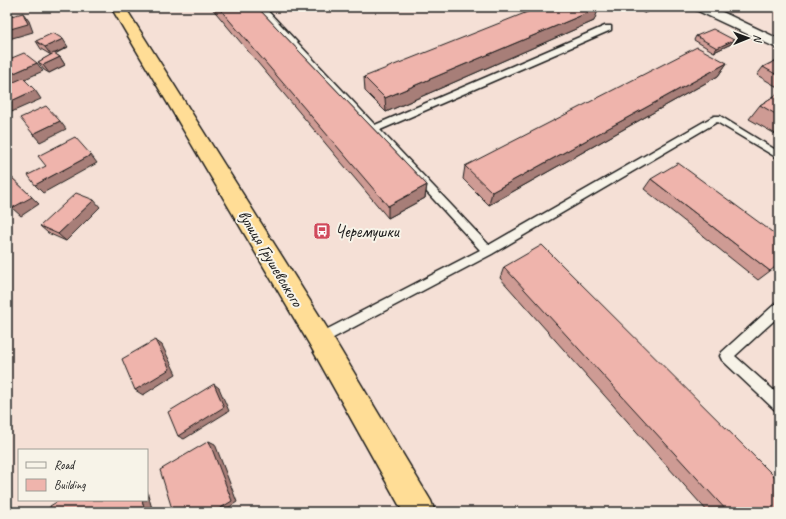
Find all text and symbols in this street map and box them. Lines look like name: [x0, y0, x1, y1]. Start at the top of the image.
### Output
north arrow: [728, 18, 768, 58]
text: N: [751, 34, 765, 44]
street label: вулиця Грушевського: [233, 206, 308, 311]
bus stop icon: Черемушки: [312, 221, 332, 241]
place label: Черемушки: [335, 221, 401, 242]
legend: [18, 449, 148, 501]
text: Road: [54, 457, 76, 473]
text: Building: [54, 477, 86, 493]

